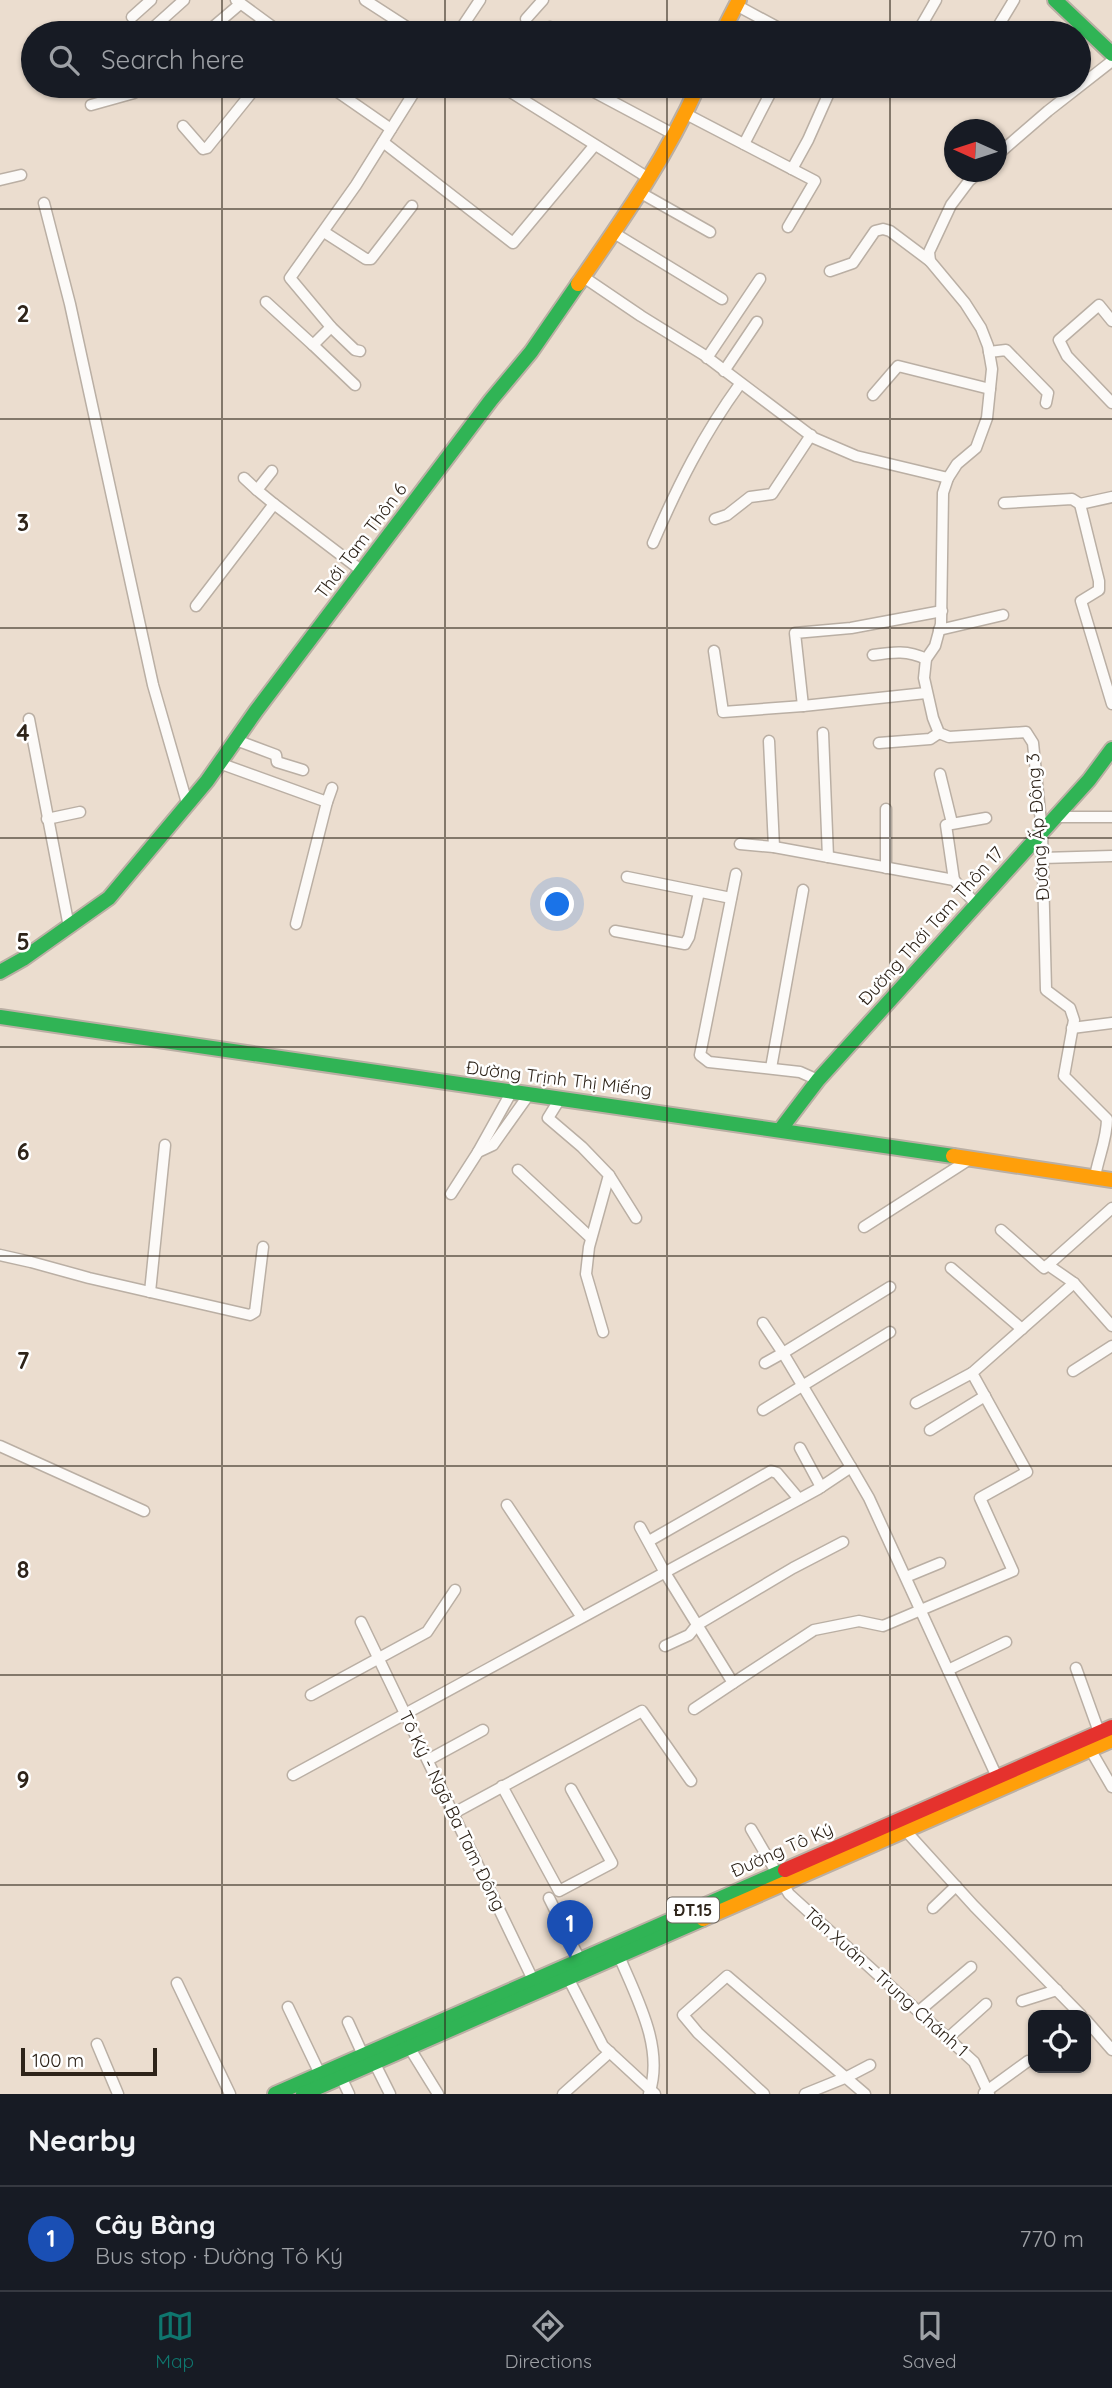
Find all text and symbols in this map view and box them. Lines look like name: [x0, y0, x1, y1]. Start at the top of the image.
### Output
search box: [21, 21, 1091, 98]
icon: search: [45, 41, 83, 79]
text: Search here: [101, 43, 245, 76]
north arrow: [944, 119, 1007, 182]
text: 2: [16, 299, 30, 328]
street label: Thới Tam Thôn 6: [310, 478, 412, 603]
text: 3: [17, 508, 29, 537]
text: 4: [16, 718, 30, 747]
street label: Đường Ấp Đông 3: [1021, 752, 1054, 902]
street label: Đường Thới Tam Thôn 17: [853, 841, 1008, 1010]
your location: [540, 887, 574, 921]
text: 5: [16, 927, 30, 956]
street label: Đường Trịnh Thị Miếng: [465, 1056, 653, 1101]
text: 6: [17, 1137, 29, 1166]
text: 7: [17, 1346, 30, 1375]
text: 8: [17, 1555, 29, 1584]
street label: Tô Ký - Ngã Ba Tam Đông: [394, 1707, 511, 1915]
text: 9: [16, 1765, 30, 1794]
street label: Đường Tô Ký: [727, 1817, 836, 1882]
road number: ĐT.15: [667, 1898, 719, 1922]
pin: 1: [547, 1900, 593, 1958]
street label: Tân Xuân - Trung Chánh 1: [799, 1902, 973, 2061]
map controls: [1028, 2010, 1091, 2073]
button: locate: [1028, 2010, 1091, 2073]
scale bar: [21, 2045, 158, 2077]
text: 100 m: [32, 2048, 84, 2072]
text: Nearby: [28, 2121, 136, 2159]
text: Cây Bàng: [95, 2208, 216, 2241]
text: 1: [47, 2224, 55, 2253]
text: 770 m: [1019, 2224, 1084, 2253]
text: Bus stop · Đường Tô Ký: [95, 2241, 343, 2270]
tab: Map: [155, 2307, 194, 2373]
tab: Directions: [505, 2307, 592, 2373]
tab: Saved: [902, 2307, 957, 2373]

